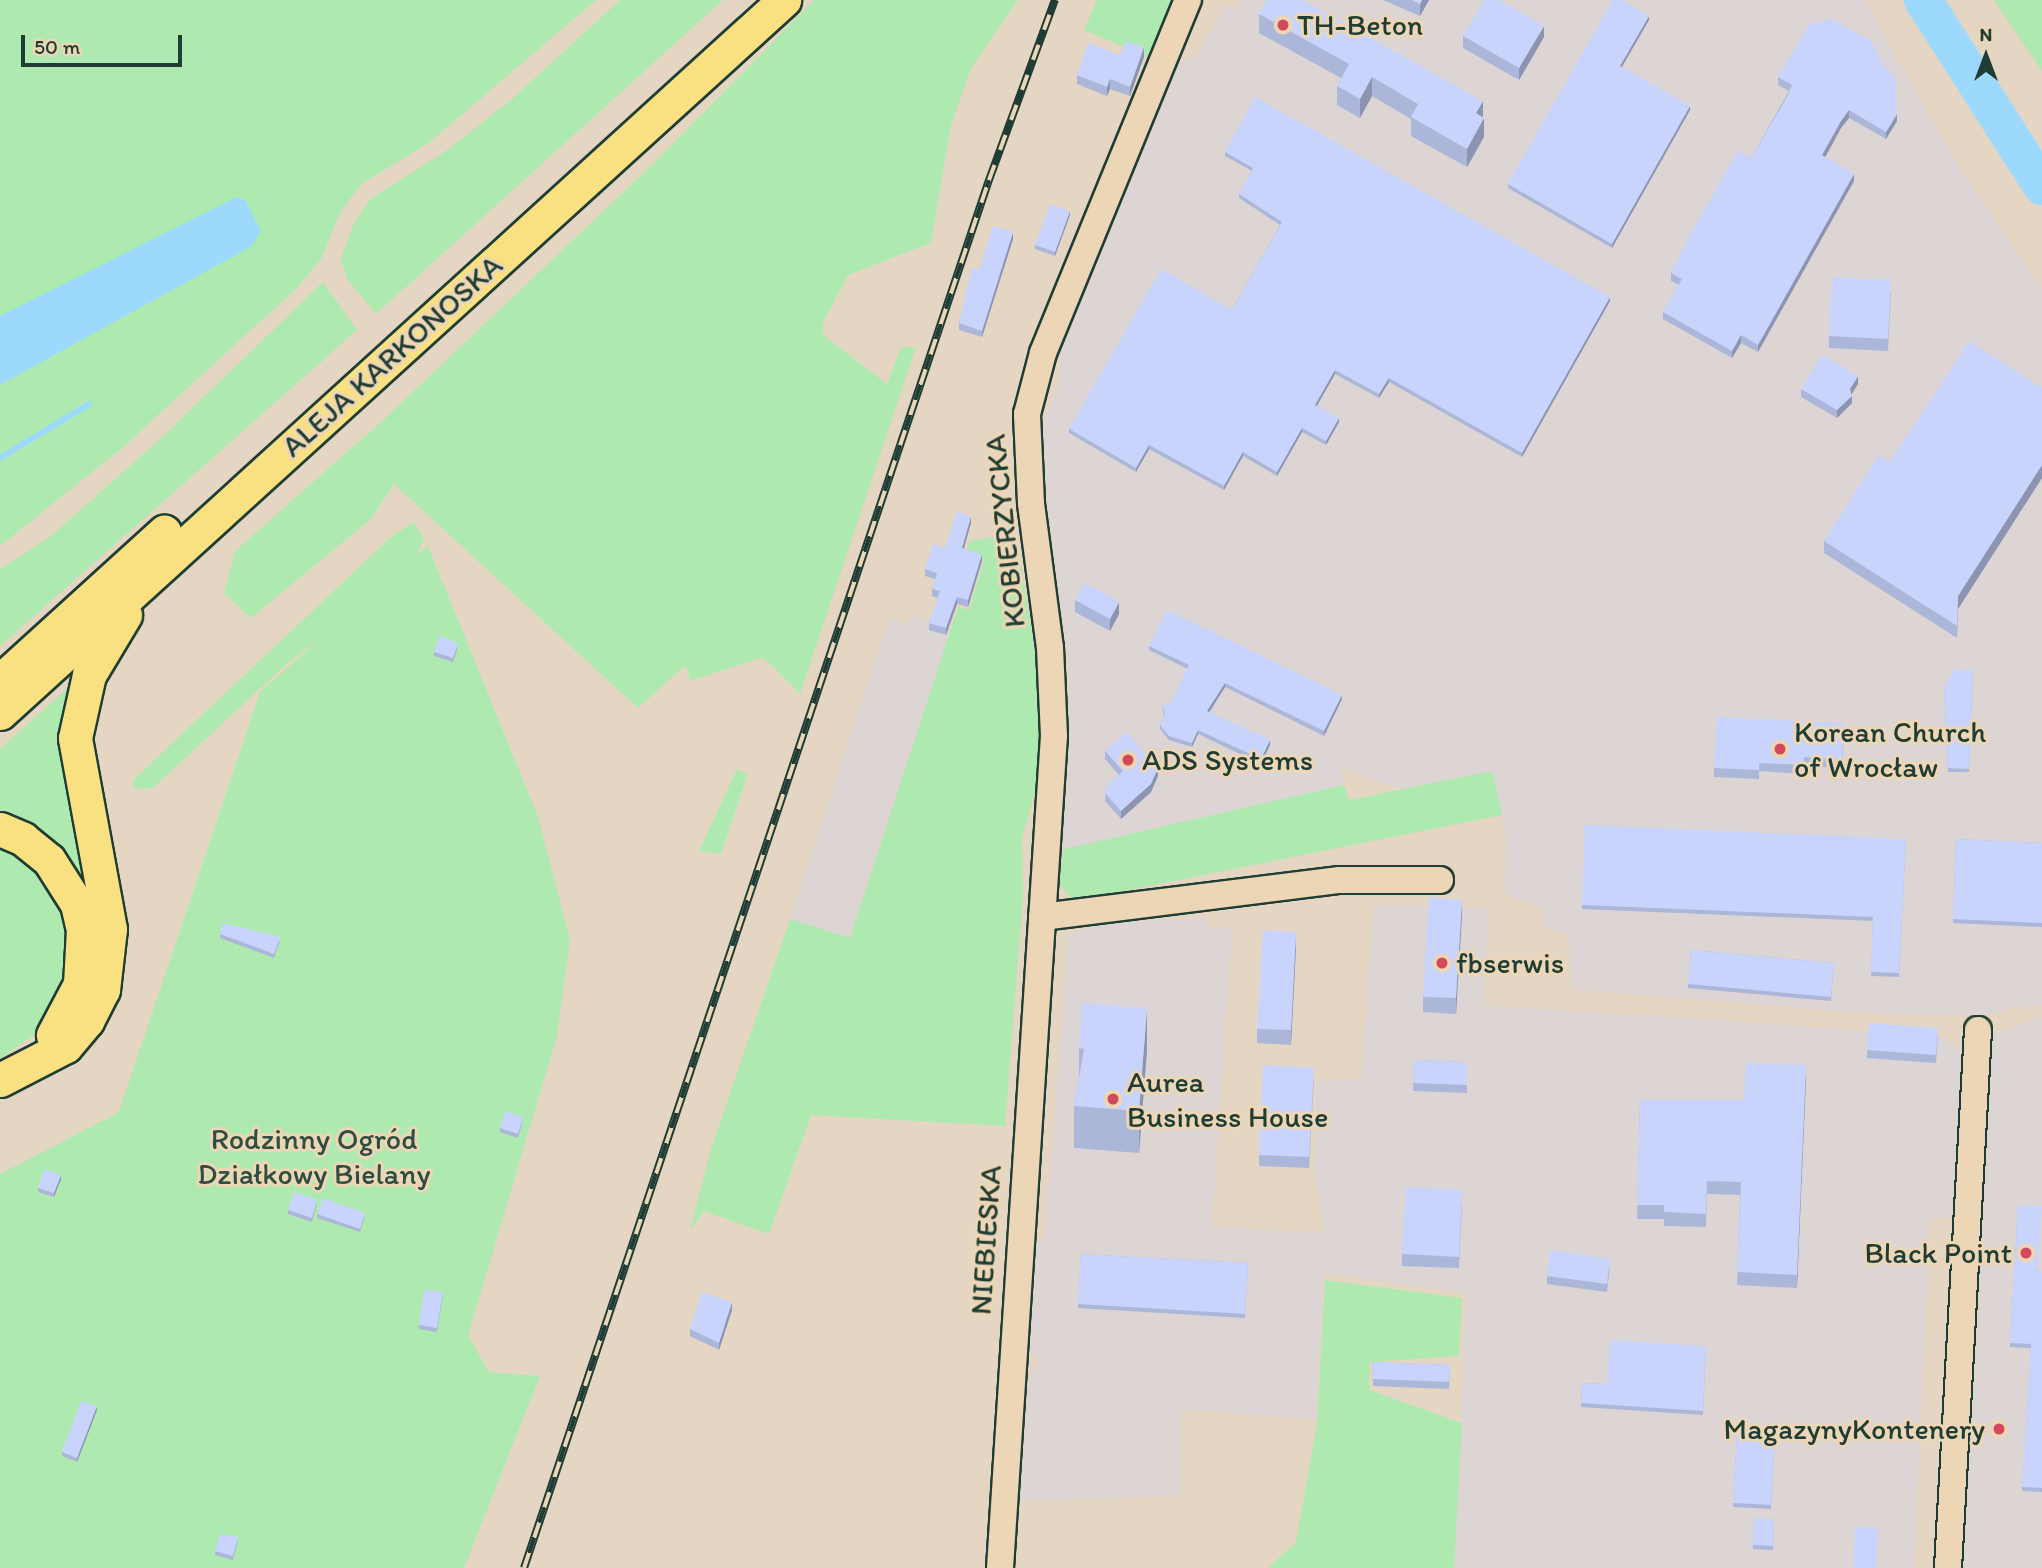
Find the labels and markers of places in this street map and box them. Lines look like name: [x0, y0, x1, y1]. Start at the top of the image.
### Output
place label: TH-Beton: [1297, 7, 1423, 43]
marker: TH-Beton: [1275, 17, 1291, 33]
place label: Korean Church of Wrocław: [1794, 714, 1986, 784]
marker: Korean Church of Wrocław: [1772, 741, 1788, 757]
place label: ADS Systems: [1142, 742, 1313, 778]
marker: ADS Systems: [1120, 752, 1136, 768]
place label: fbserwis: [1456, 945, 1564, 981]
marker: fbserwis: [1434, 955, 1450, 971]
place label: Aurea Business House: [1127, 1064, 1328, 1134]
marker: Aurea Business House: [1105, 1091, 1121, 1107]
place label: Black Point: [1865, 1235, 2012, 1271]
marker: Black Point: [2018, 1245, 2034, 1261]
place label: MagazynyKontenery: [1724, 1411, 1985, 1447]
marker: MagazynyKontenery: [1991, 1421, 2007, 1437]

